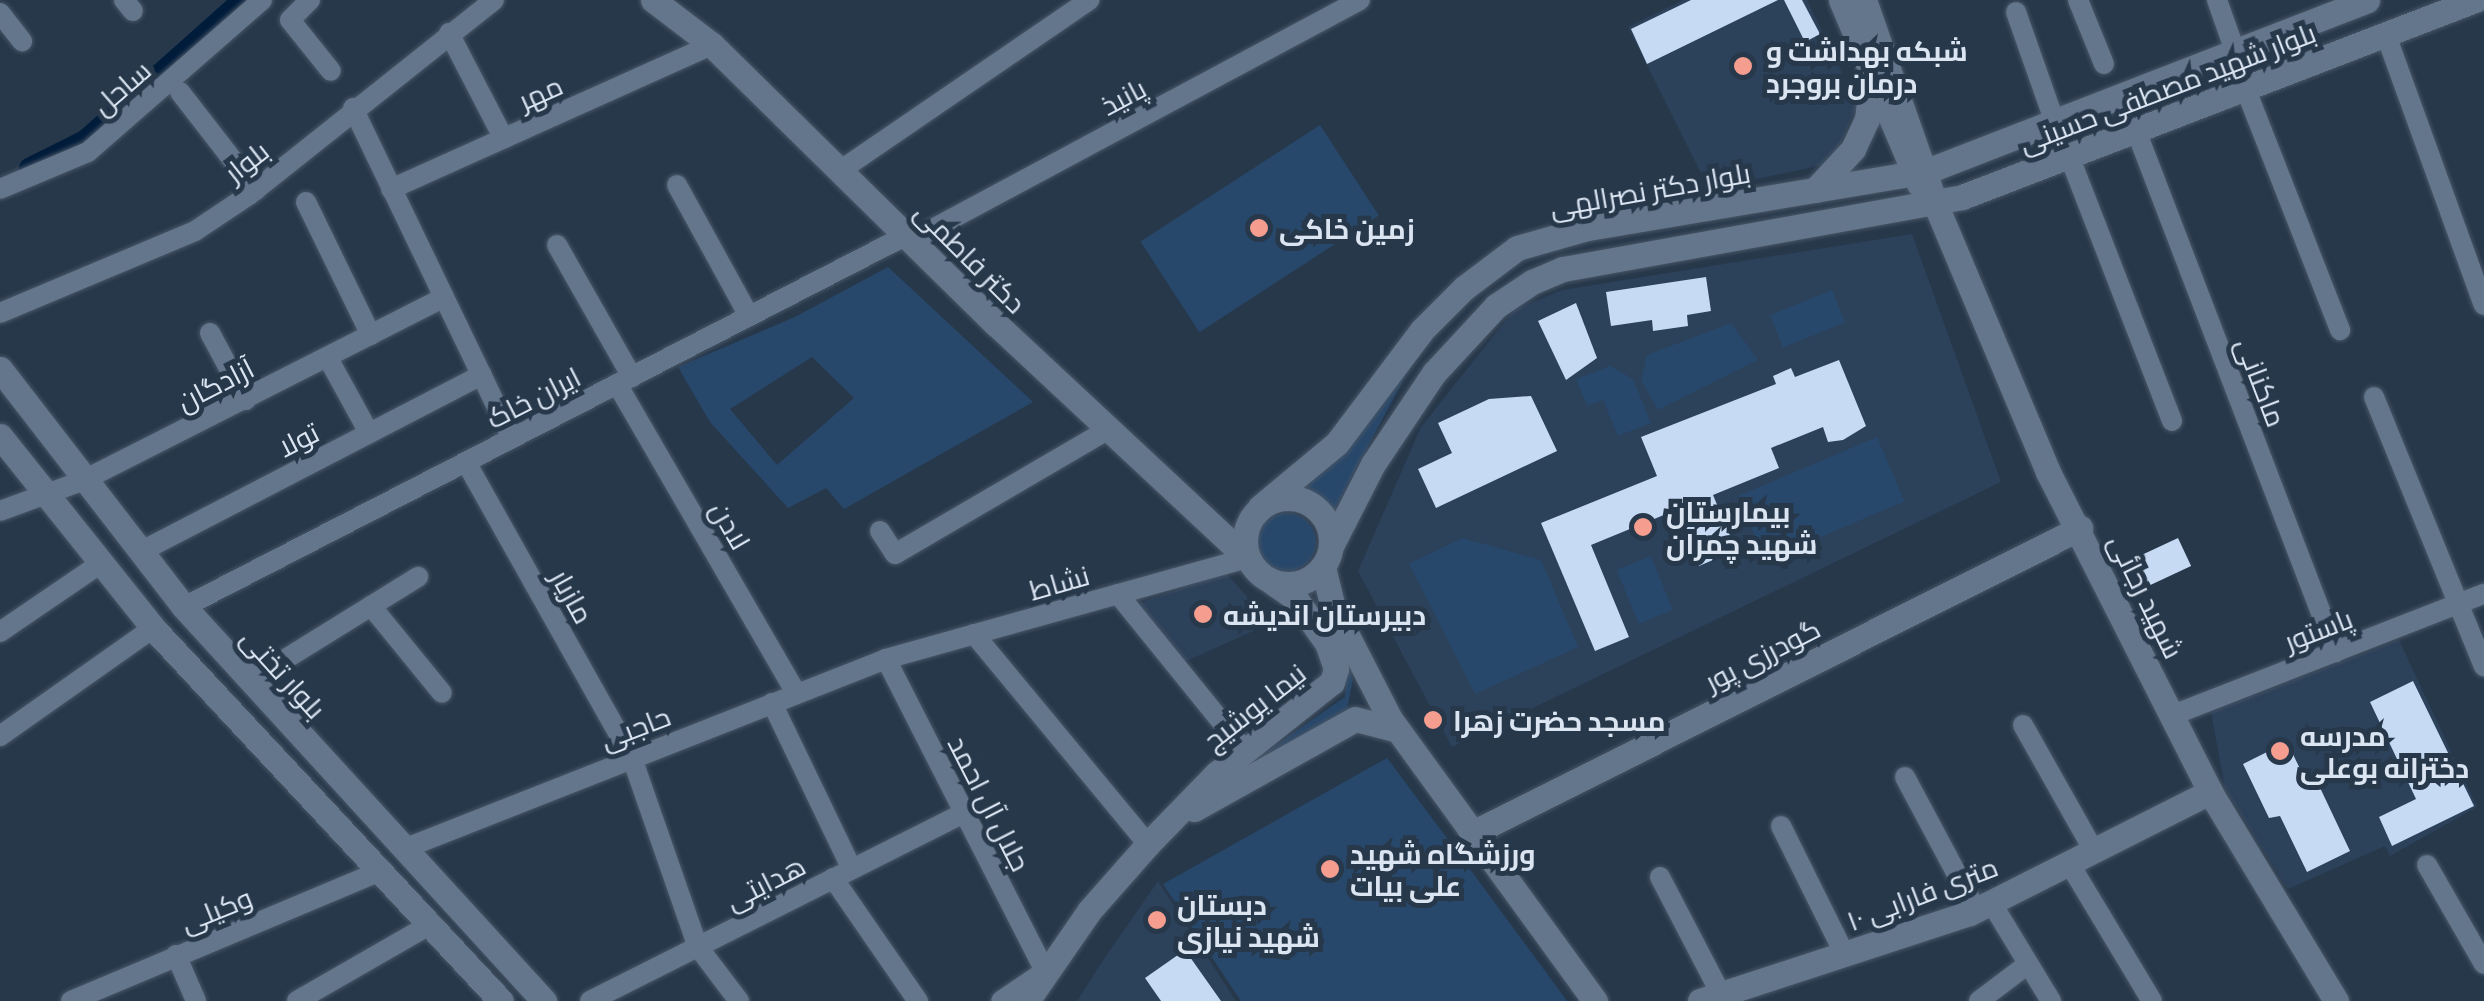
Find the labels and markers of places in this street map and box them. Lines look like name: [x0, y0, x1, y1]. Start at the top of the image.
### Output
place label: شبکه بهداشت و درمان بروجرد: [1766, 33, 1968, 99]
marker: شبکه بهداشت و درمان بروجرد: [1730, 53, 1756, 79]
place label: زمین خاکی: [1279, 211, 1415, 245]
marker: زمین خاکی: [1248, 217, 1270, 239]
place label: بیمارستان شهید چمران: [1666, 494, 1818, 560]
marker: بیمارستان شهید چمران: [1630, 514, 1656, 540]
place label: دبیرستان اندیشه: [1223, 597, 1426, 631]
marker: دبیرستان اندیشه: [1192, 603, 1214, 625]
place label: مسجد حضرت زهرا: [1453, 703, 1666, 737]
marker: مسجد حضرت زهرا: [1422, 709, 1444, 731]
place label: مدرسه دخترانه بوعلی: [2300, 718, 2469, 784]
marker: مدرسه دخترانه بوعلی: [2269, 740, 2291, 762]
place label: ورزشگاه شهید علی بیات: [1350, 836, 1536, 902]
marker: ورزشگاه شهید علی بیات: [1319, 858, 1341, 880]
place label: دبستان شهید نیازی: [1177, 887, 1320, 953]
marker: دبستان شهید نیازی: [1146, 909, 1168, 931]

